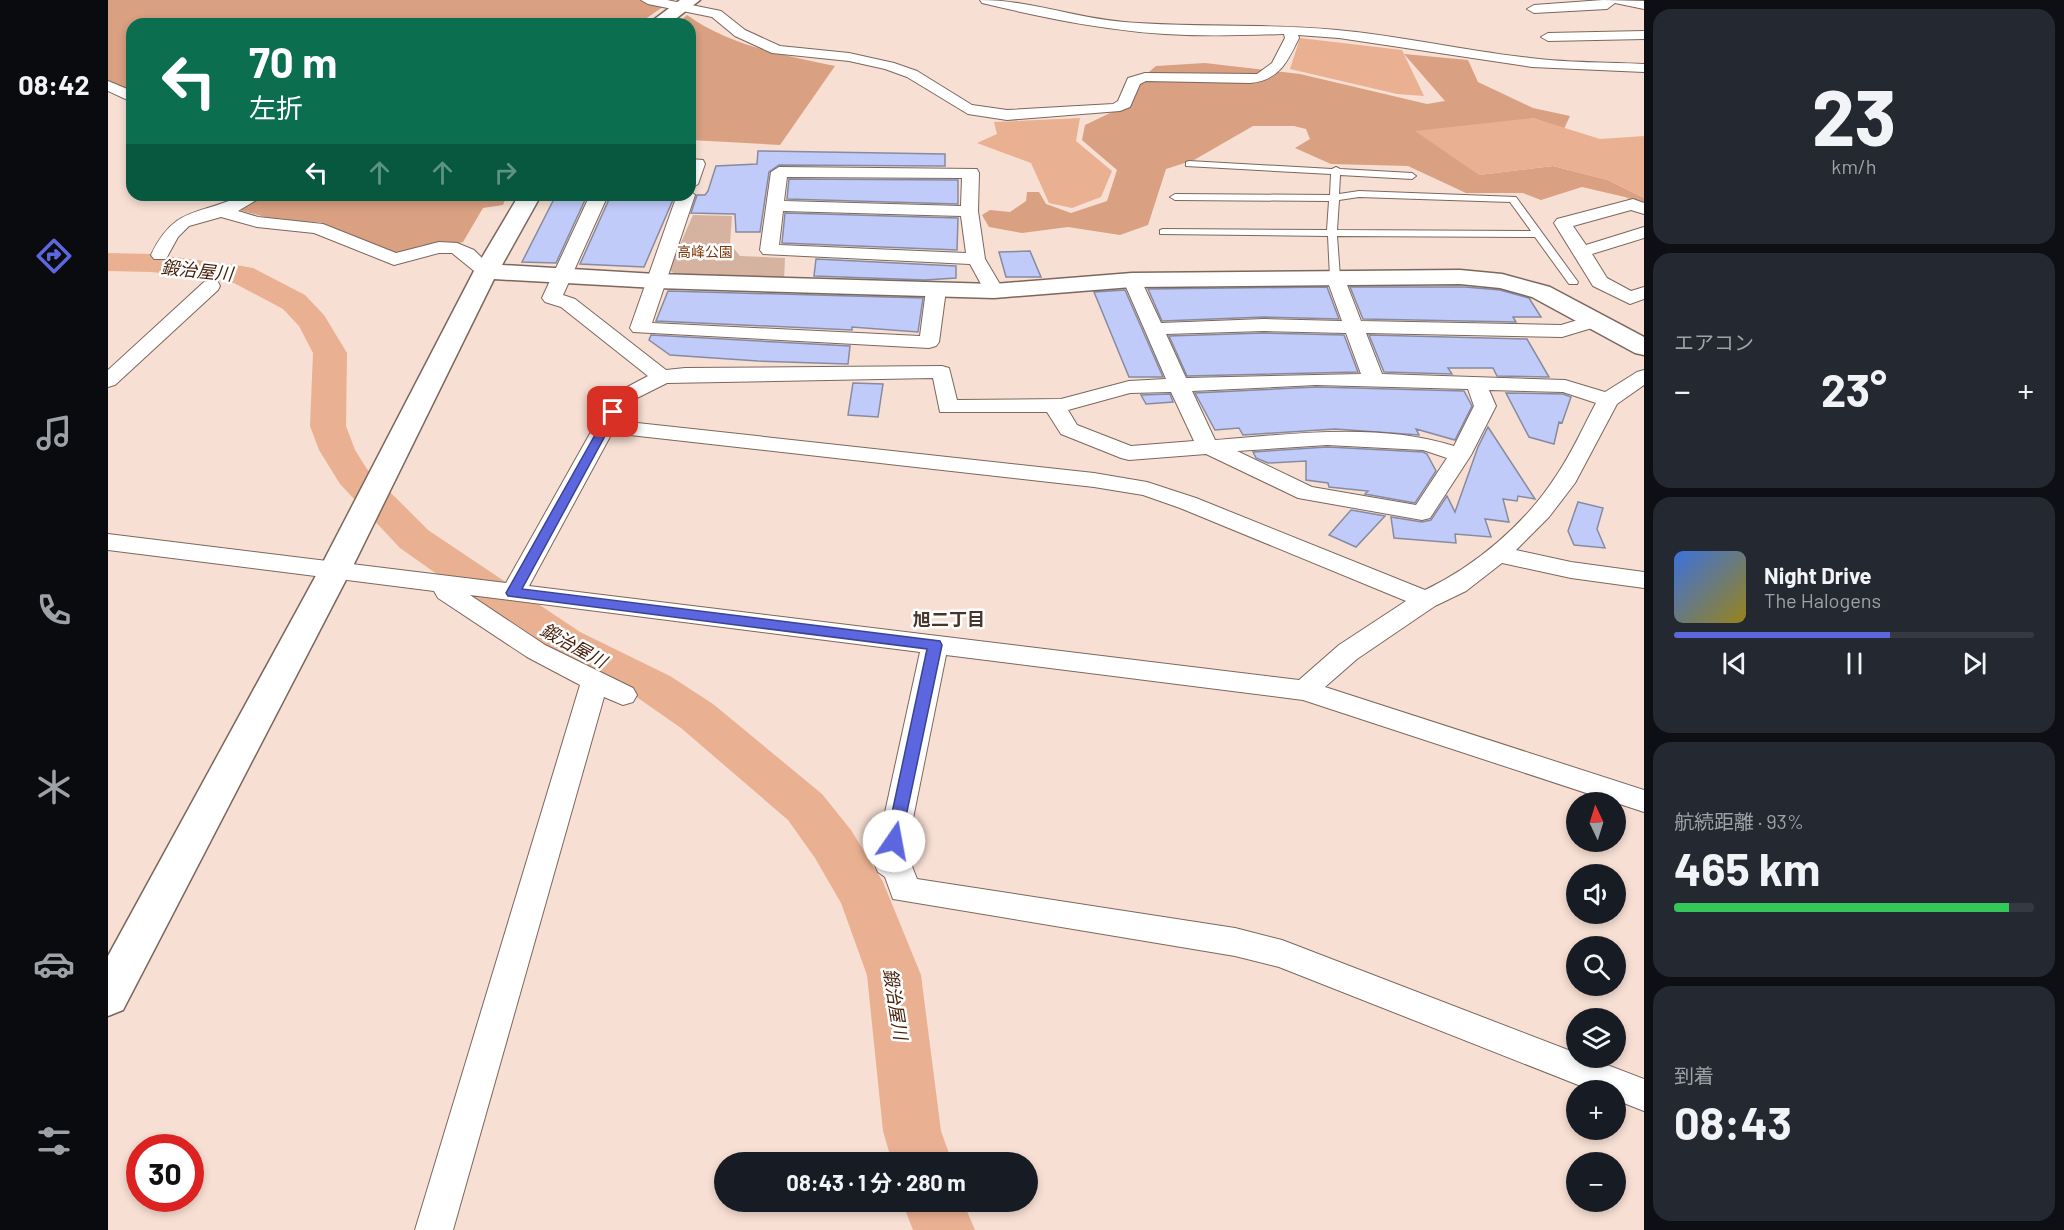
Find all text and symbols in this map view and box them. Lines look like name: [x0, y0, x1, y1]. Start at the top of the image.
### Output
text: 70 m: [249, 36, 337, 86]
icon: left: [150, 42, 228, 120]
text: 08:42: [18, 68, 90, 100]
text: 23: [1812, 68, 1896, 162]
text: 左折: [249, 91, 303, 123]
text: km/h: [1831, 154, 1877, 178]
icon: left: [300, 156, 333, 189]
icon: ahead: [363, 156, 396, 189]
icon: ahead: [426, 156, 459, 189]
icon: right: [489, 156, 522, 189]
icon: directions: [33, 235, 75, 277]
park label: 高峰公園: [677, 243, 733, 260]
water label: 鍛治屋川: [160, 255, 236, 285]
text: エアコン: [1674, 330, 1754, 354]
text: 23°: [1821, 362, 1887, 416]
text: −: [1674, 370, 1691, 410]
text: +: [2017, 370, 2034, 410]
pin: [587, 386, 638, 437]
icon: arrive: [596, 395, 629, 428]
icon: music: [33, 412, 75, 454]
text: Night Drive: [1764, 562, 1872, 588]
text: The Halogens: [1764, 588, 1881, 612]
icon: phone: [33, 589, 75, 631]
district label: 旭二丁目: [913, 608, 985, 630]
water label: 鍛治屋川: [537, 618, 613, 673]
icon: previous: [1718, 647, 1751, 680]
icon: pause: [1838, 647, 1871, 680]
icon: next: [1958, 647, 1991, 680]
icon: climate: [33, 766, 75, 808]
north arrow: [1566, 792, 1626, 852]
map controls: [1566, 792, 1626, 1212]
position arrow: [862, 809, 926, 873]
text: 航続距離 · 93%: [1674, 809, 1804, 833]
text: 465 km: [1674, 841, 1820, 895]
button: sound: [1566, 864, 1626, 924]
button: search: [1566, 936, 1626, 996]
icon: car: [33, 943, 75, 985]
water label: 鍛治屋川: [880, 967, 913, 1043]
button: layers: [1566, 1008, 1626, 1068]
text: 到着: [1674, 1063, 1714, 1087]
button: +: [1566, 1080, 1626, 1140]
text: 08:43: [1674, 1095, 1792, 1149]
icon: filters: [33, 1120, 75, 1162]
speed limit sign: 30: [126, 1134, 204, 1212]
button: −: [1566, 1152, 1626, 1212]
text: 08:43 · 1 分 · 280 m: [786, 1169, 966, 1195]

